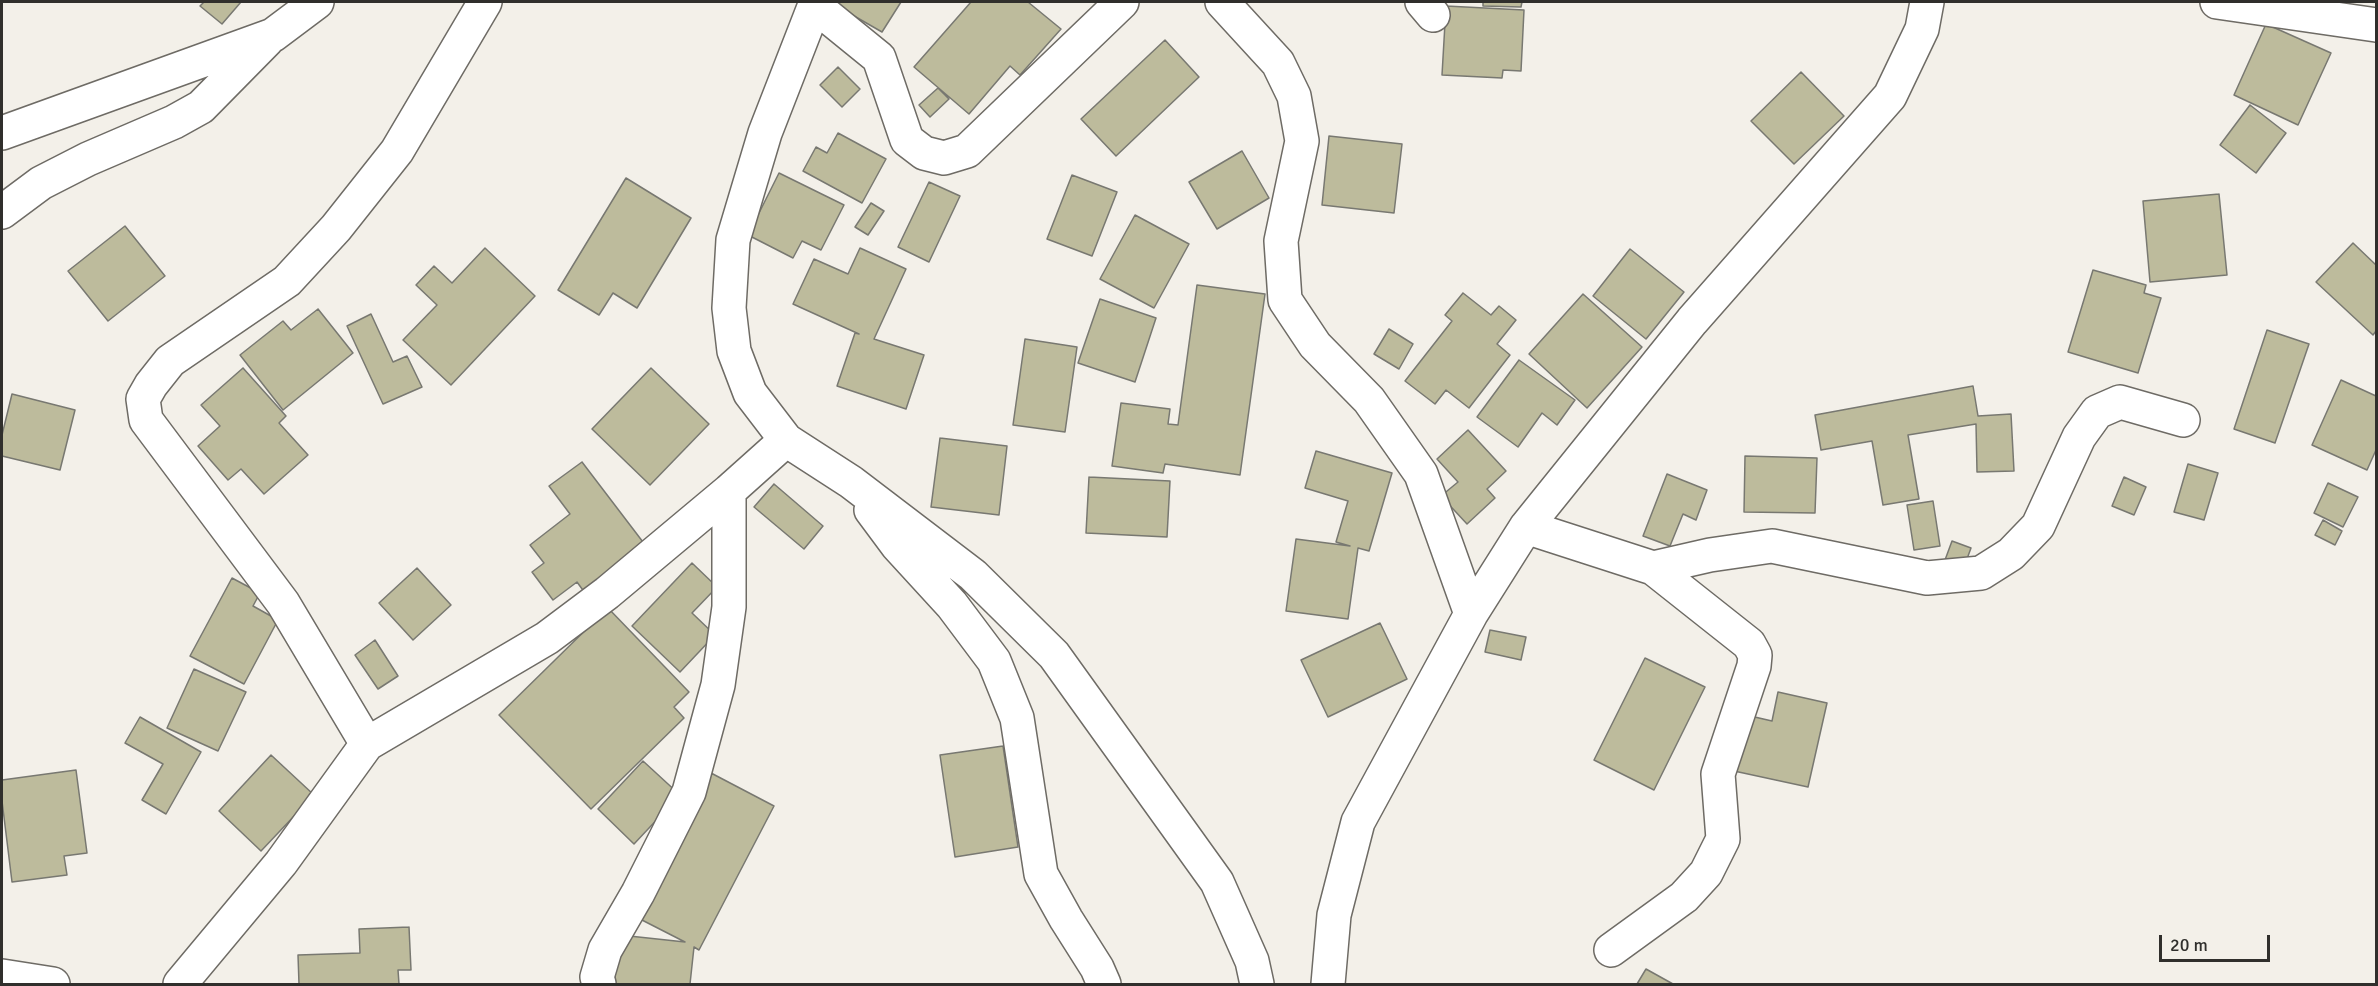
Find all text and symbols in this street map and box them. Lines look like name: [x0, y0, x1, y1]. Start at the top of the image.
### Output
scale bar: [2162, 923, 2273, 961]
text: 20 m: [2170, 934, 2208, 956]

